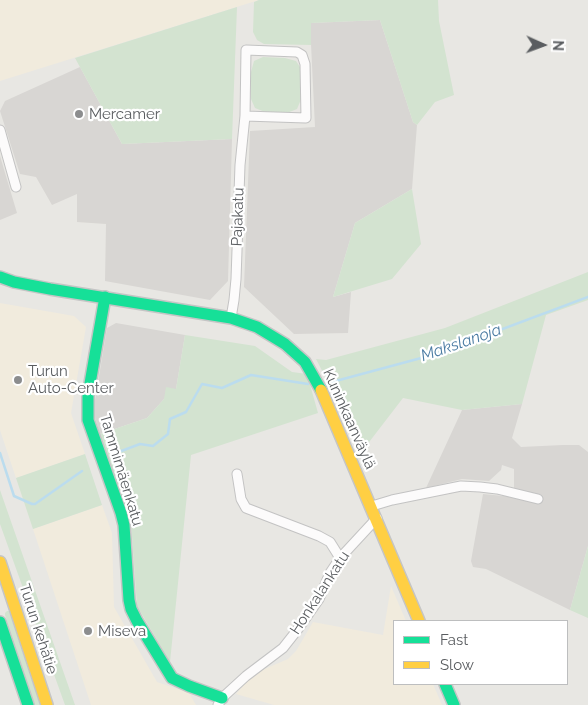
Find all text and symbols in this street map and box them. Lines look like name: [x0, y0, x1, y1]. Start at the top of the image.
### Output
north arrow: [518, 20, 568, 70]
text: N: [550, 40, 566, 51]
place label: Mercamer: [89, 105, 160, 123]
marker: Mercamer: [73, 108, 85, 120]
street label: Pajakatu: [228, 187, 248, 247]
water label: Makslanoja: [418, 320, 504, 366]
place label: Turun Auto-Center: [28, 362, 114, 397]
street label: Kuninkaanväylä: [319, 366, 379, 472]
marker: Turun Auto-Center: [12, 374, 24, 386]
street label: Tammimäenkatu: [95, 412, 147, 528]
street label: Honkalankatu: [286, 548, 354, 638]
street label: Turun kehätie: [15, 582, 61, 676]
legend: [393, 620, 568, 685]
place label: Miseva: [98, 622, 146, 640]
marker: Miseva: [82, 625, 94, 637]
text: Fast: [440, 631, 468, 649]
text: Slow: [440, 656, 474, 674]

